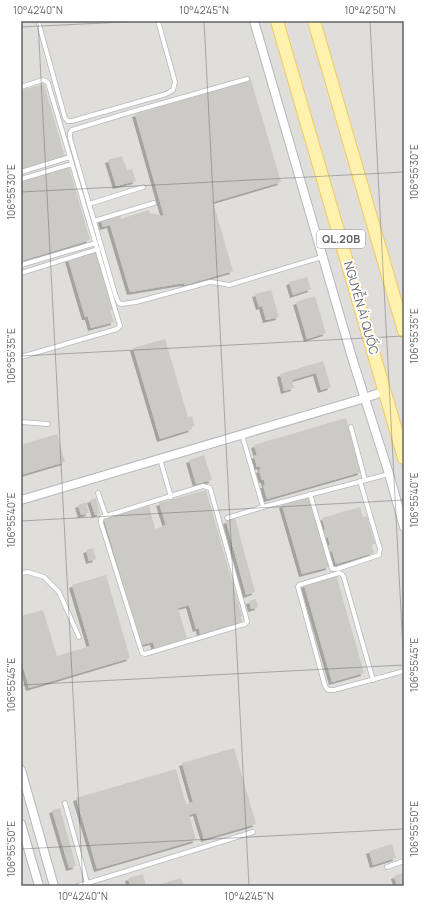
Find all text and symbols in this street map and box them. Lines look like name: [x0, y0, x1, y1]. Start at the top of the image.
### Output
text: 10°42'40"N: [13, 3, 63, 17]
text: 10°42'45"N: [179, 3, 229, 17]
text: 10°42'50"N: [345, 3, 396, 17]
text: 106°55'30"E: [407, 144, 421, 200]
text: 106°55'30"E: [4, 164, 18, 220]
road number: QL.20B: [317, 230, 365, 248]
street label: NGUYỄN ÁI QUỐC: [340, 259, 384, 357]
text: 106°55'35"E: [407, 308, 421, 364]
text: 106°55'35"E: [4, 328, 18, 384]
text: 106°55'40"E: [407, 472, 421, 527]
text: 106°55'40"E: [4, 492, 18, 547]
text: 106°55'45"E: [407, 637, 421, 692]
text: 106°55'45"E: [4, 657, 18, 712]
text: 106°55'50"E: [407, 801, 421, 857]
text: 106°55'50"E: [4, 821, 18, 877]
text: 10°42'40"N: [58, 889, 108, 903]
text: 10°42'45"N: [224, 889, 274, 903]

